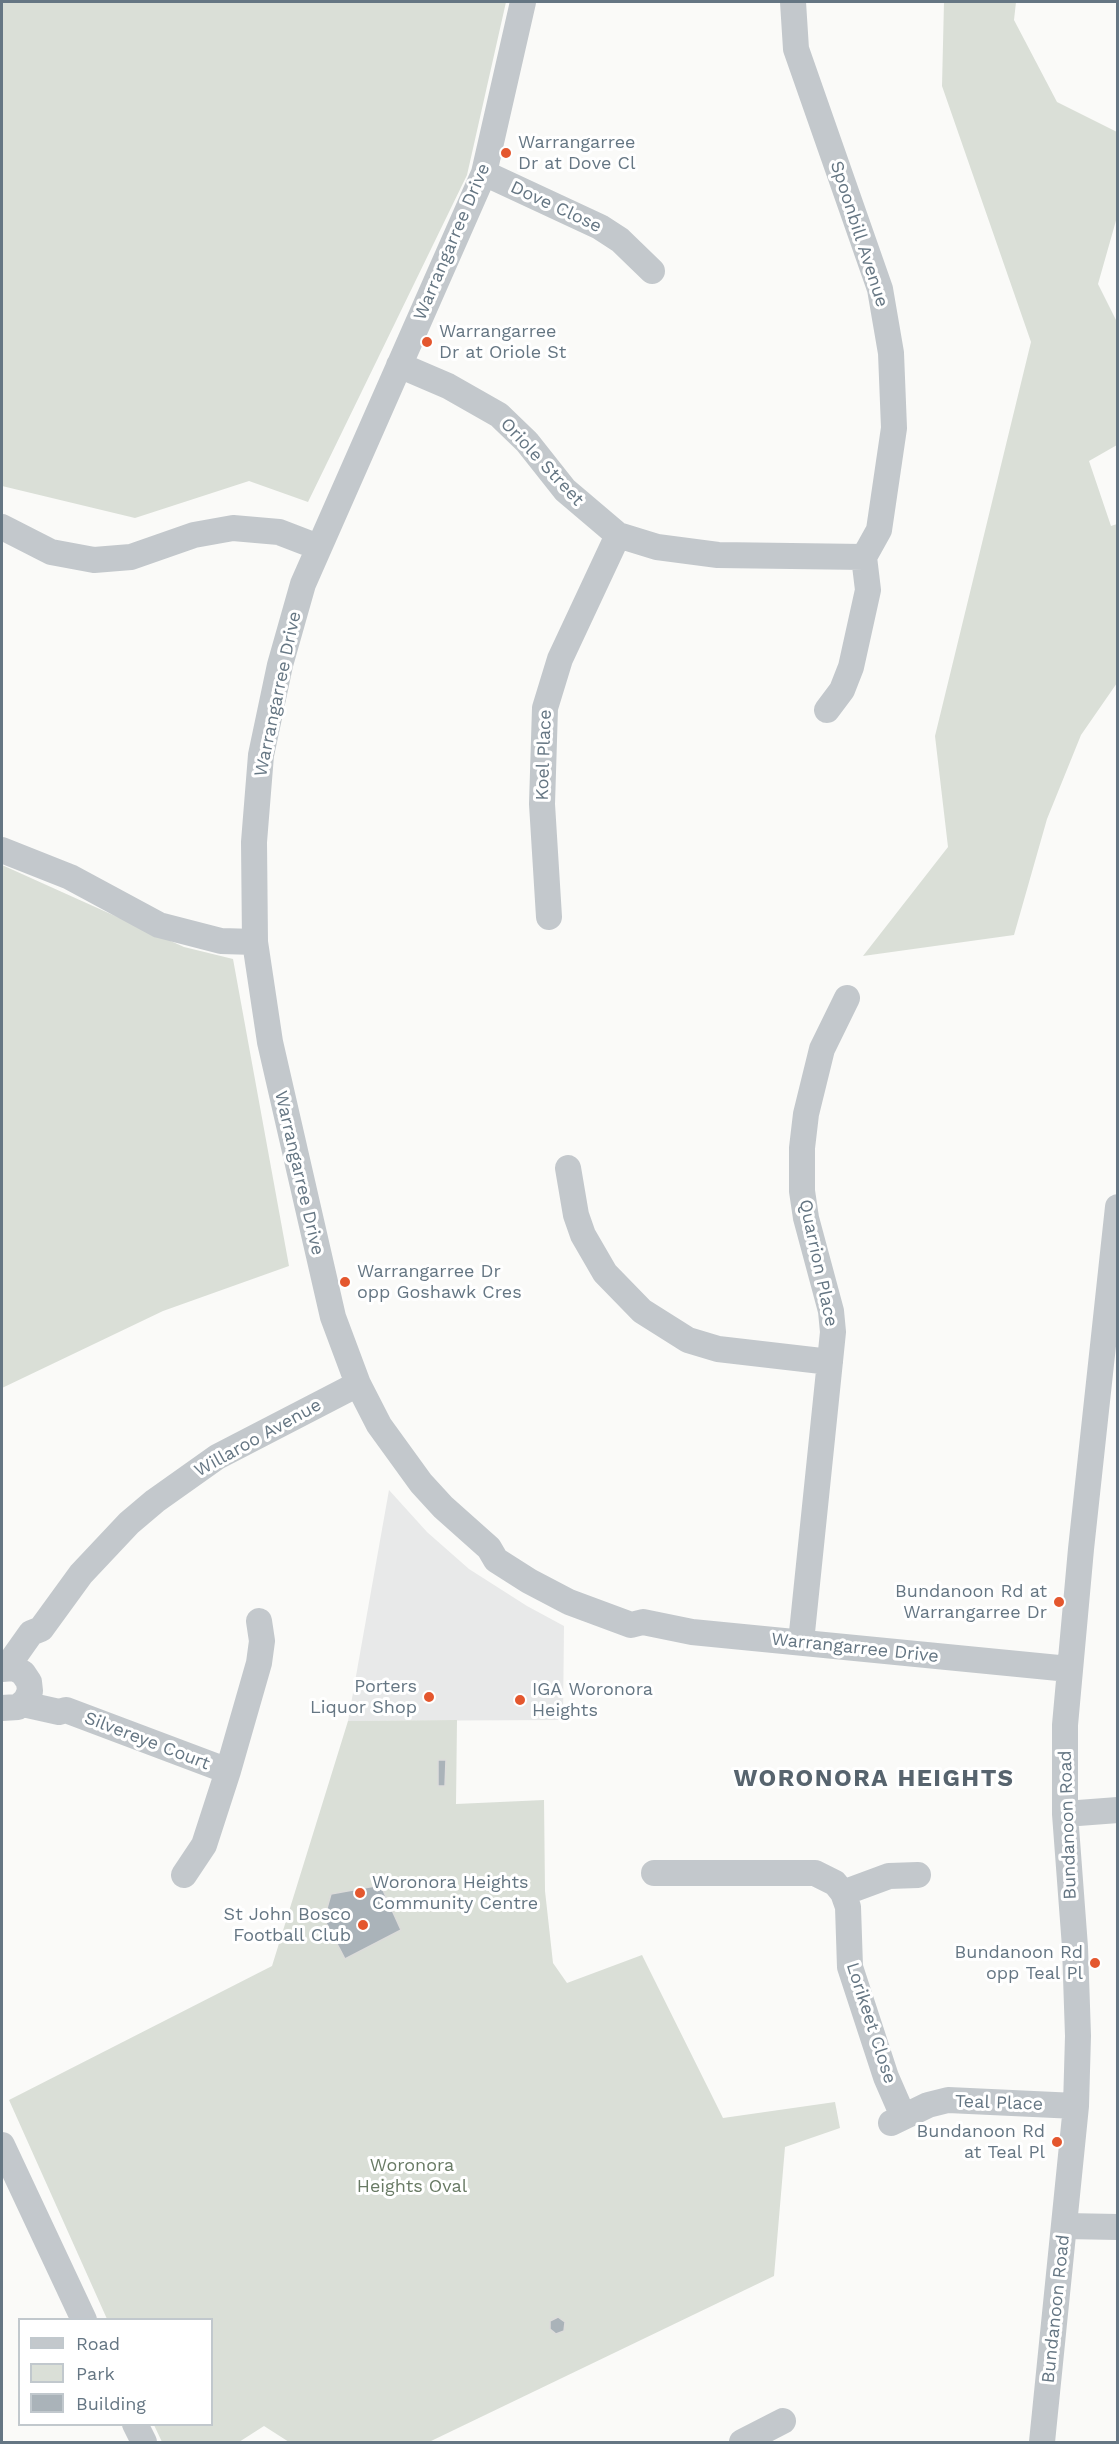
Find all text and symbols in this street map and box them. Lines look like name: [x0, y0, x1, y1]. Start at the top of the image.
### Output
place label: Warrangarree Dr at Dove Cl: [518, 132, 635, 174]
marker: Warrangarree Dr at Dove Cl: [499, 146, 513, 160]
street label: Spoonbill Avenue: [825, 158, 893, 310]
street label: Warrangarree Drive: [409, 160, 495, 324]
street label: Dove Close: [507, 176, 605, 238]
place label: Warrangarree Dr at Oriole St: [439, 321, 566, 364]
marker: Warrangarree Dr at Oriole St: [420, 335, 434, 349]
street label: Oriole Street: [496, 413, 588, 511]
street label: Warrangarree Drive: [250, 609, 306, 779]
street label: Koel Place: [532, 709, 556, 801]
street label: Warrangarree Drive: [270, 1089, 328, 1257]
street label: Quarrion Place: [794, 1197, 842, 1329]
place label: Warrangarree Dr opp Goshawk Cres: [357, 1261, 522, 1304]
marker: Warrangarree Dr opp Goshawk Cres: [338, 1275, 352, 1289]
street label: Willaroo Avenue: [191, 1394, 325, 1482]
place label: Bundanoon Rd at Warrangarree Dr: [895, 1581, 1047, 1624]
marker: Bundanoon Rd at Warrangarree Dr: [1052, 1595, 1066, 1609]
street label: Warrangarree Drive: [770, 1628, 940, 1668]
place label: Porters Liquor Shop: [310, 1676, 417, 1718]
place label: IGA Woronora Heights: [532, 1679, 653, 1722]
marker: Porters Liquor Shop: [422, 1690, 436, 1704]
marker: IGA Woronora Heights: [513, 1693, 527, 1707]
street label: Silvereye Court: [81, 1707, 213, 1775]
street label: Bundanoon Road: [1055, 1750, 1081, 1900]
district label: WORONORA HEIGHTS: [733, 1765, 1015, 1793]
place label: Woronora Heights Community Centre: [372, 1872, 538, 1914]
marker: Woronora Heights Community Centre: [353, 1886, 367, 1900]
place label: St John Bosco Football Club: [224, 1904, 351, 1946]
marker: St John Bosco Football Club: [356, 1918, 370, 1932]
place label: Bundanoon Rd opp Teal Pl: [955, 1942, 1083, 1984]
marker: Bundanoon Rd opp Teal Pl: [1088, 1956, 1102, 1970]
street label: Lorikeet Close: [841, 1960, 901, 2086]
street label: Teal Place: [955, 2091, 1043, 2115]
place label: Bundanoon Rd at Teal Pl: [917, 2121, 1045, 2164]
marker: Bundanoon Rd at Teal Pl: [1050, 2135, 1064, 2149]
park label: Woronora Heights Oval: [357, 2155, 467, 2198]
street label: Bundanoon Road: [1037, 2234, 1075, 2384]
legend: [18, 2318, 213, 2426]
text: Road: [76, 2333, 120, 2354]
text: Park: [76, 2363, 115, 2384]
text: Building: [76, 2393, 146, 2414]

